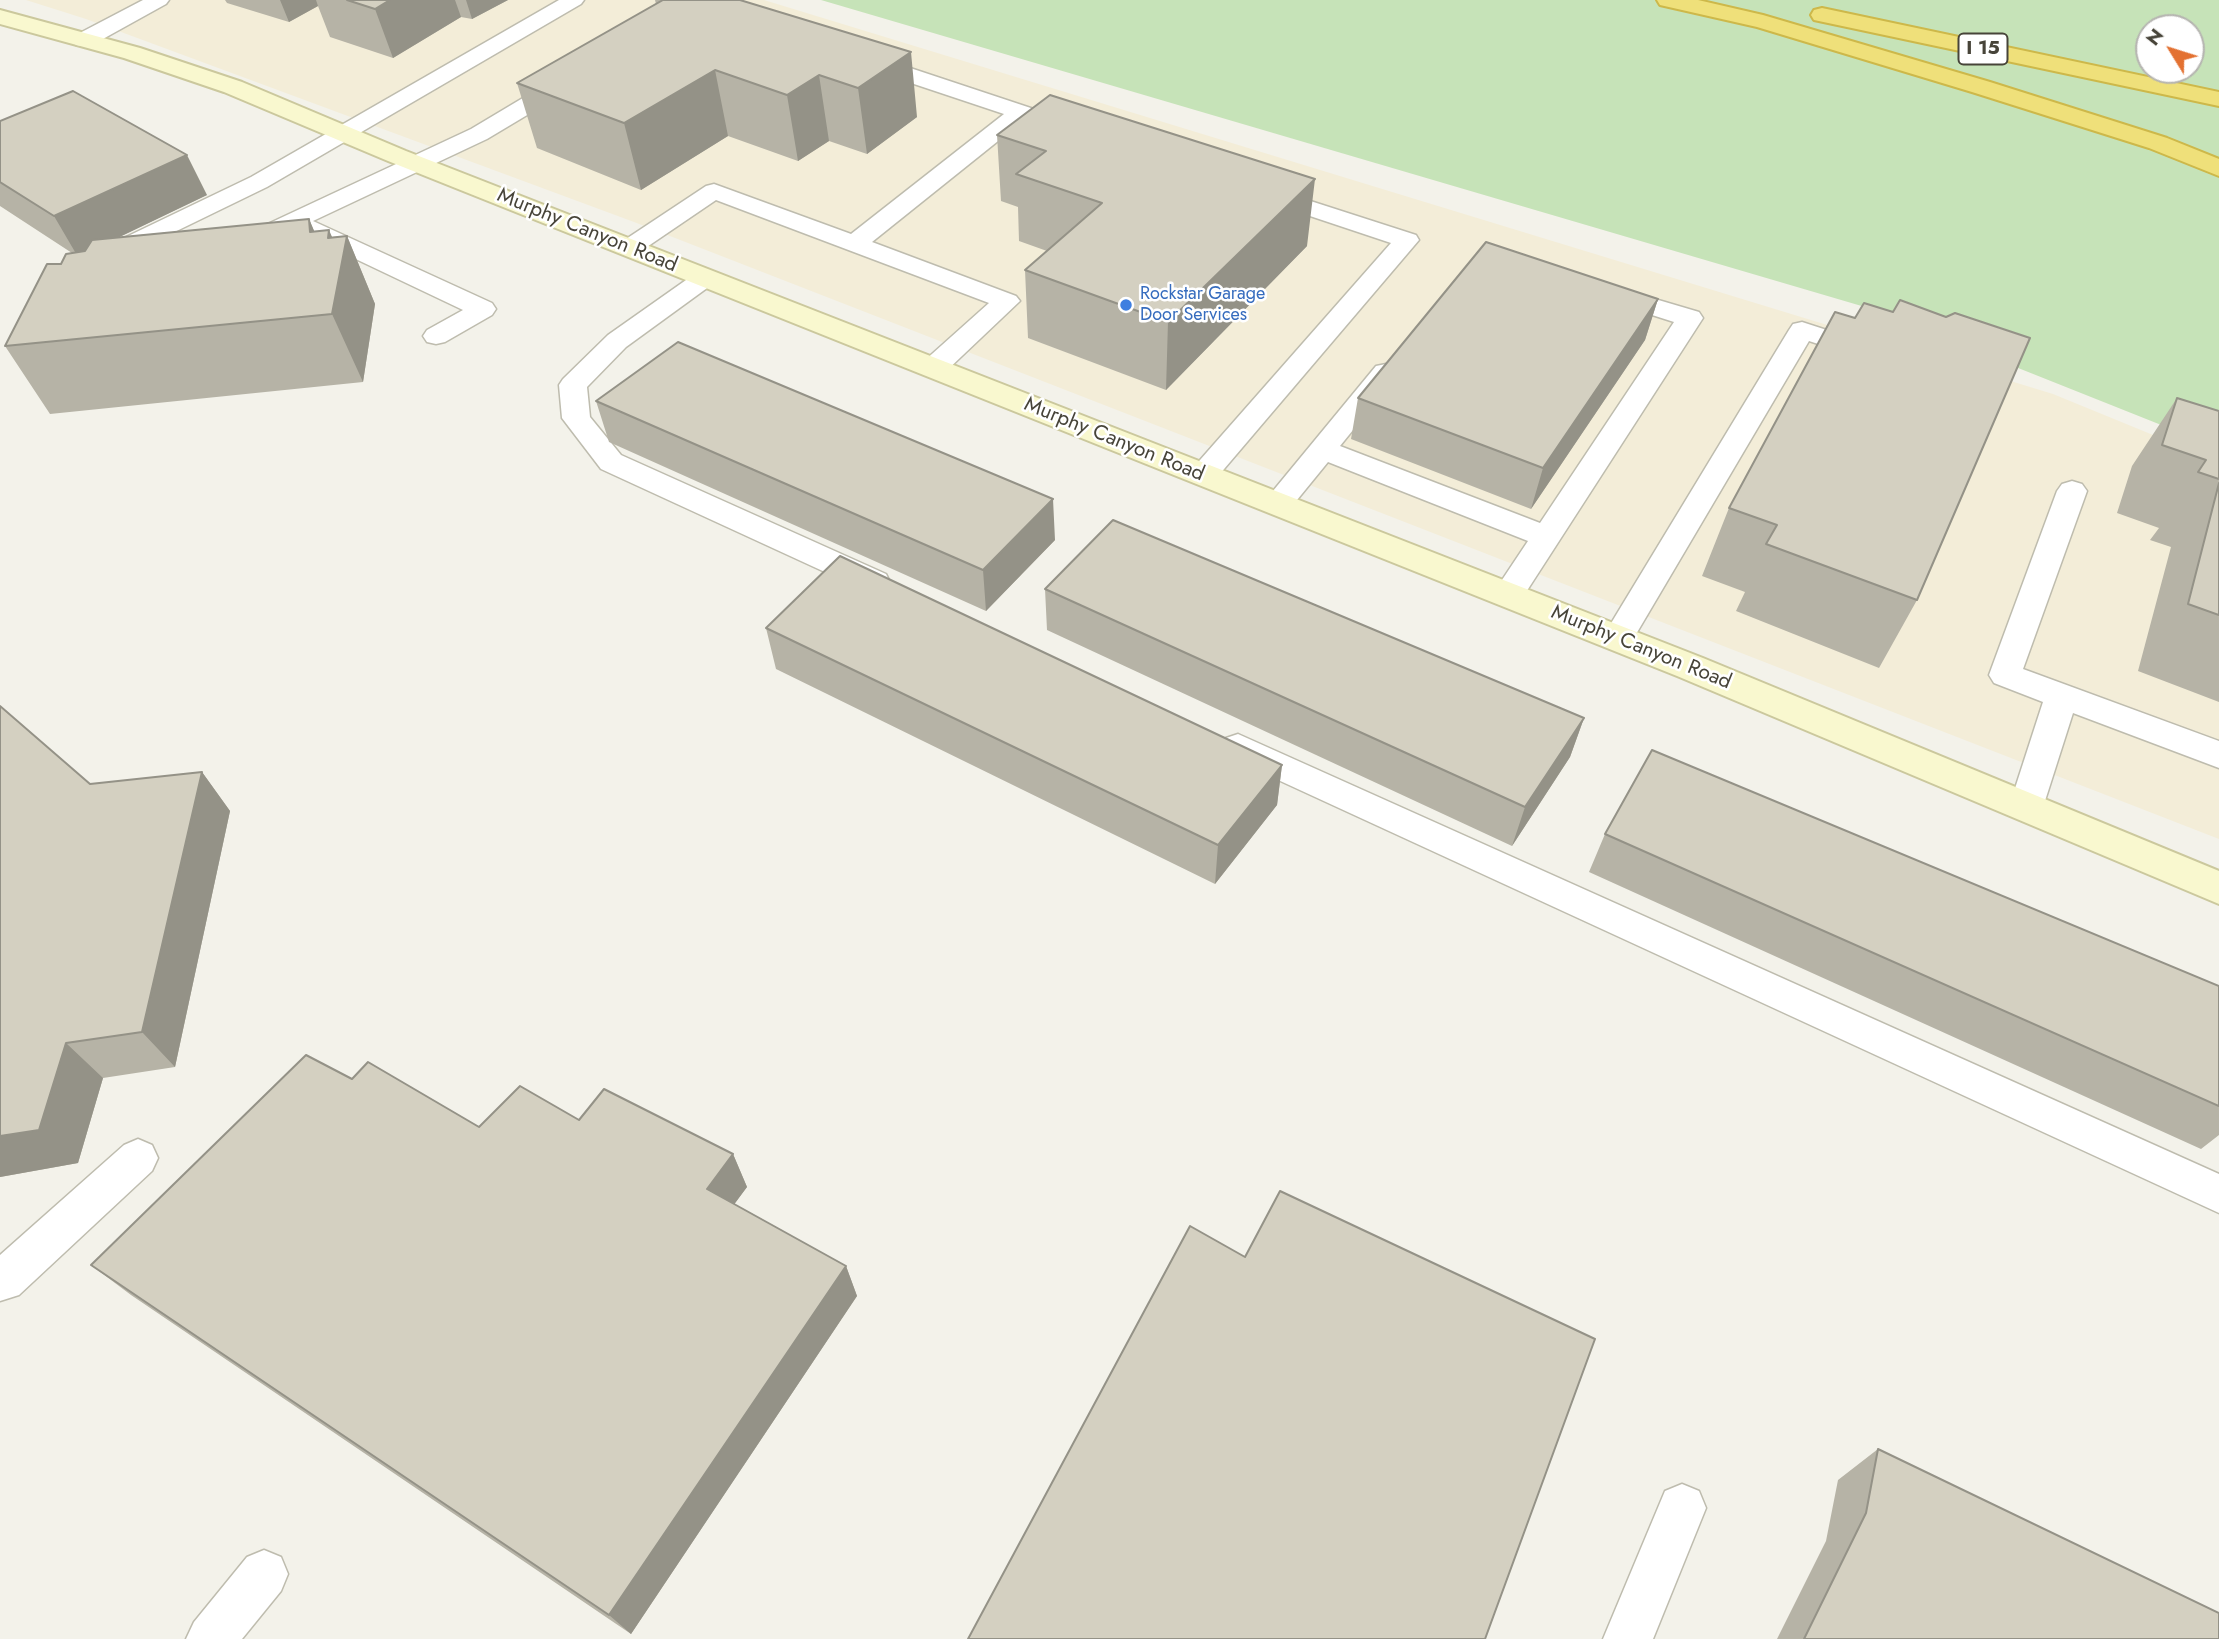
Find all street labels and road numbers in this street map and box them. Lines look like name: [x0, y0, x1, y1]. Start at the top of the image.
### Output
road number: I 15: [1958, 34, 2008, 64]
street label: Murphy Canyon Road: [493, 183, 681, 279]
street label: Murphy Canyon Road: [1020, 392, 1208, 488]
street label: Murphy Canyon Road: [1547, 600, 1735, 696]

